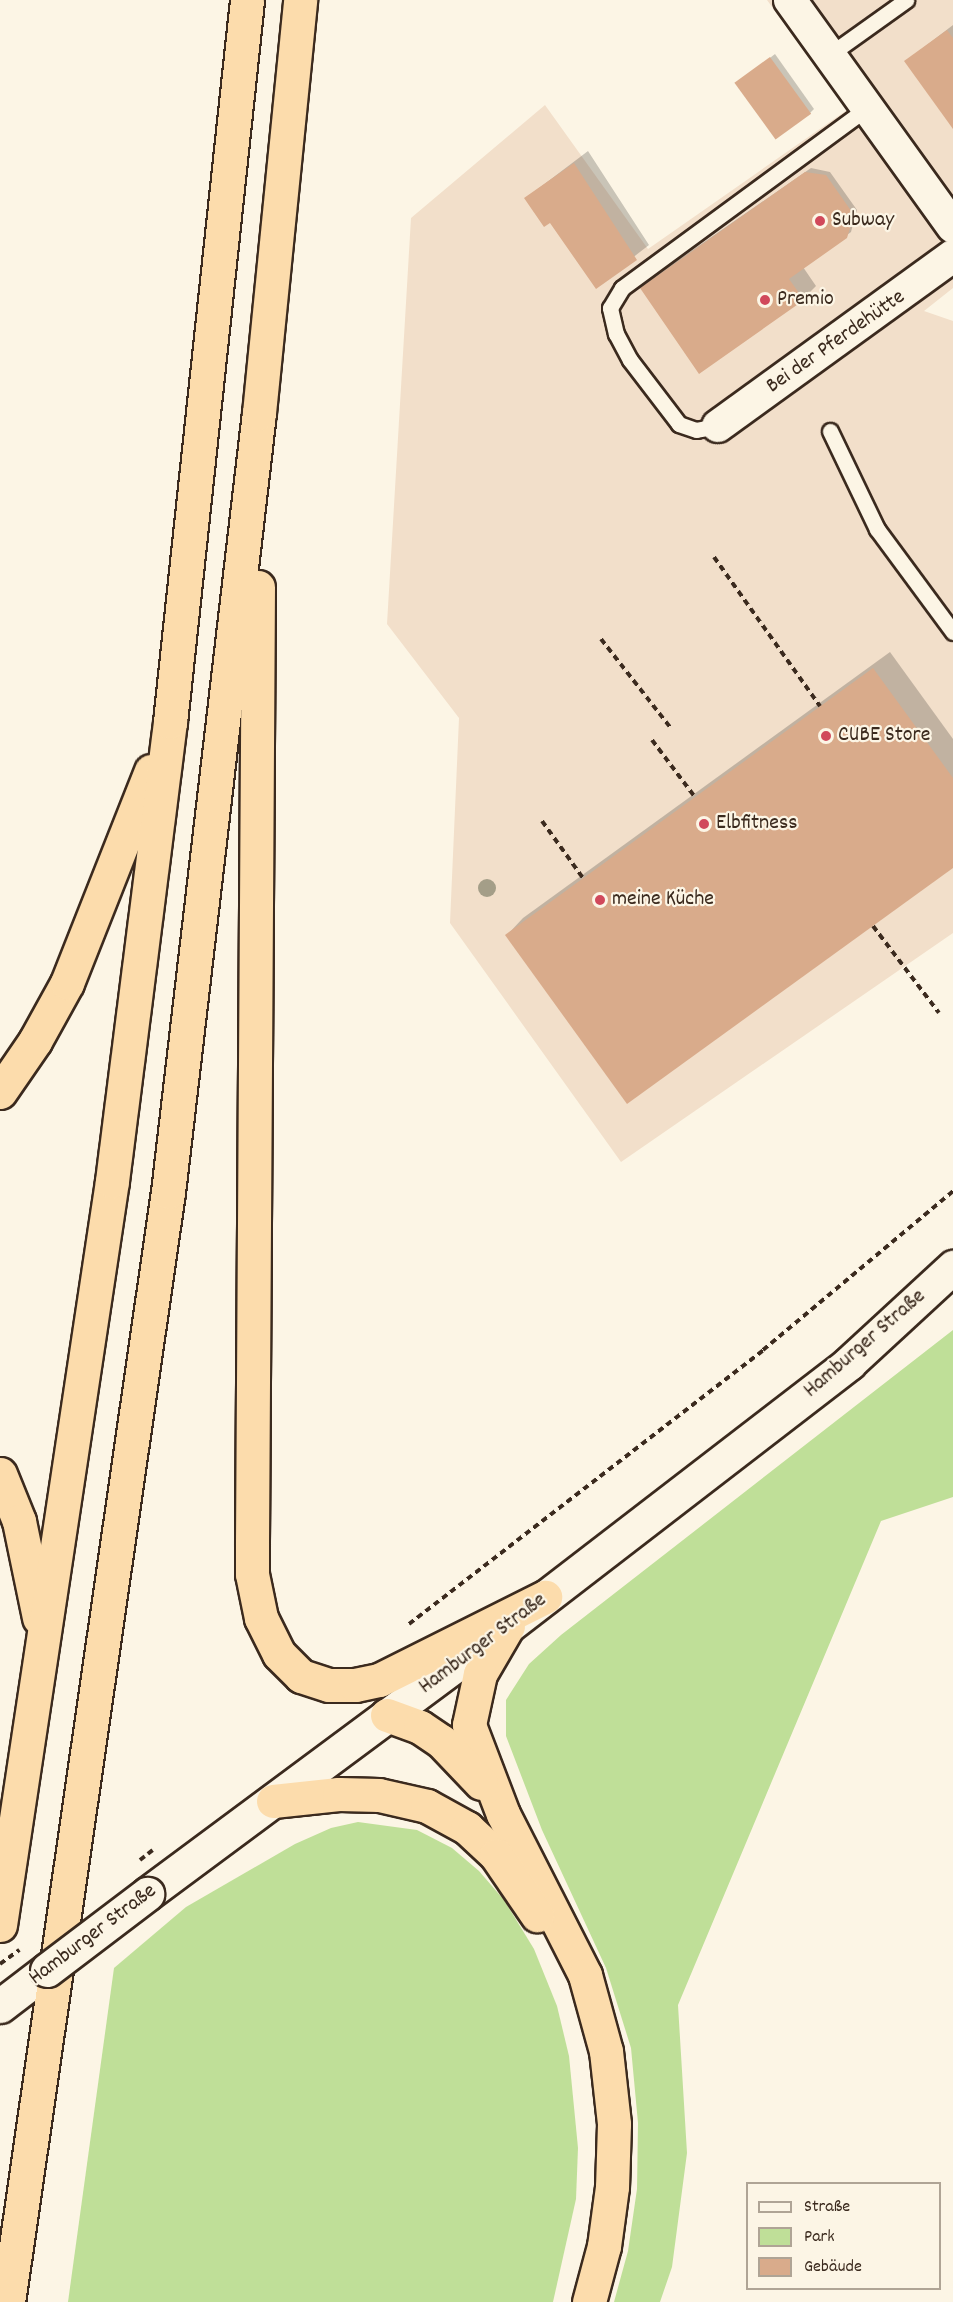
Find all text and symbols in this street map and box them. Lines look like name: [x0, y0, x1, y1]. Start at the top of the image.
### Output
place label: Subway: [832, 208, 894, 234]
marker: Subway: [813, 214, 827, 228]
street label: Bei der Pferdehütte: [761, 284, 911, 400]
place label: Premio: [777, 287, 834, 313]
marker: Premio: [758, 293, 772, 307]
place label: CUBE Store: [838, 723, 930, 749]
marker: CUBE Store: [819, 729, 833, 743]
place label: Elbfitness: [716, 811, 797, 837]
marker: Elbfitness: [697, 817, 711, 831]
place label: meine Küche: [612, 887, 714, 913]
marker: meine Küche: [593, 893, 607, 907]
street label: Hamburger Straße: [799, 1284, 931, 1404]
street label: Hamburger Straße: [414, 1587, 552, 1701]
street label: Hamburger Straße: [24, 1878, 162, 1992]
legend: [746, 2182, 941, 2290]
text: Straße: [804, 2195, 850, 2220]
text: Park: [804, 2225, 835, 2250]
text: Gebäude: [804, 2255, 862, 2280]

